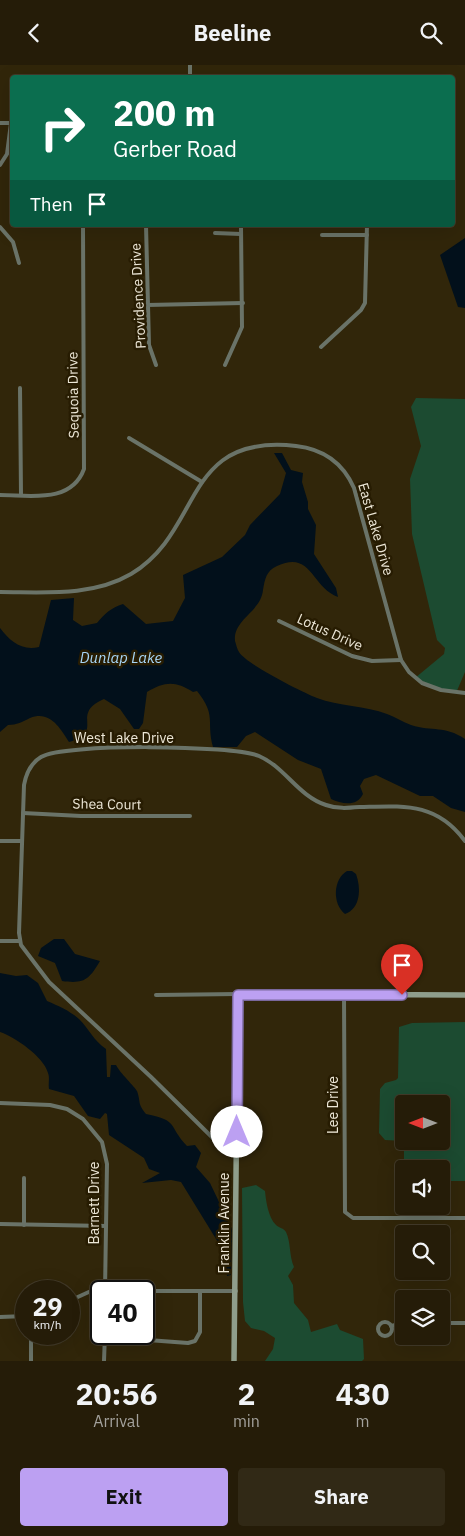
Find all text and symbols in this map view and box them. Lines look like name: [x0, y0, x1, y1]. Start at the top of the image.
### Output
text: Beeline: [194, 18, 271, 47]
icon: back: [20, 19, 48, 47]
icon: search: [417, 19, 445, 47]
text: 200 m: [113, 90, 216, 136]
icon: right: [30, 95, 95, 160]
text: Gerber Road: [113, 134, 237, 163]
icon: arrive: [83, 190, 111, 218]
text: Then: [30, 192, 73, 216]
street label: Providence Drive: [126, 242, 150, 349]
street label: Sequoia Drive: [63, 351, 83, 438]
street label: East Lake Drive: [354, 481, 398, 578]
street label: Lotus Drive: [294, 610, 366, 655]
water label: Dunlap Lake: [80, 648, 163, 667]
street label: West Lake Drive: [74, 729, 174, 747]
street label: Shea Court: [72, 794, 142, 814]
pin: [381, 944, 423, 995]
icon: arrive: [388, 951, 416, 979]
street label: Lee Drive: [324, 1076, 342, 1134]
north arrow: [395, 1095, 450, 1150]
map controls: [395, 1095, 450, 1345]
position arrow: [210, 1105, 262, 1157]
button: sound: [395, 1160, 450, 1215]
street label: Barnett Drive: [85, 1161, 103, 1244]
street label: Franklin Avenue: [215, 1172, 233, 1273]
button: search: [395, 1225, 450, 1280]
speed limit sign: 40: [90, 1280, 155, 1345]
text: 29: [32, 1290, 63, 1323]
button: layers: [395, 1290, 450, 1345]
text: km/h: [33, 1317, 62, 1332]
text: 20:56: [76, 1374, 157, 1413]
text: 2: [237, 1374, 255, 1413]
text: 430: [335, 1374, 389, 1413]
text: Arrival: [93, 1411, 140, 1431]
text: min: [233, 1411, 260, 1431]
text: m: [355, 1411, 369, 1431]
button: Exit: [20, 1468, 228, 1526]
button: Share: [238, 1468, 445, 1526]

